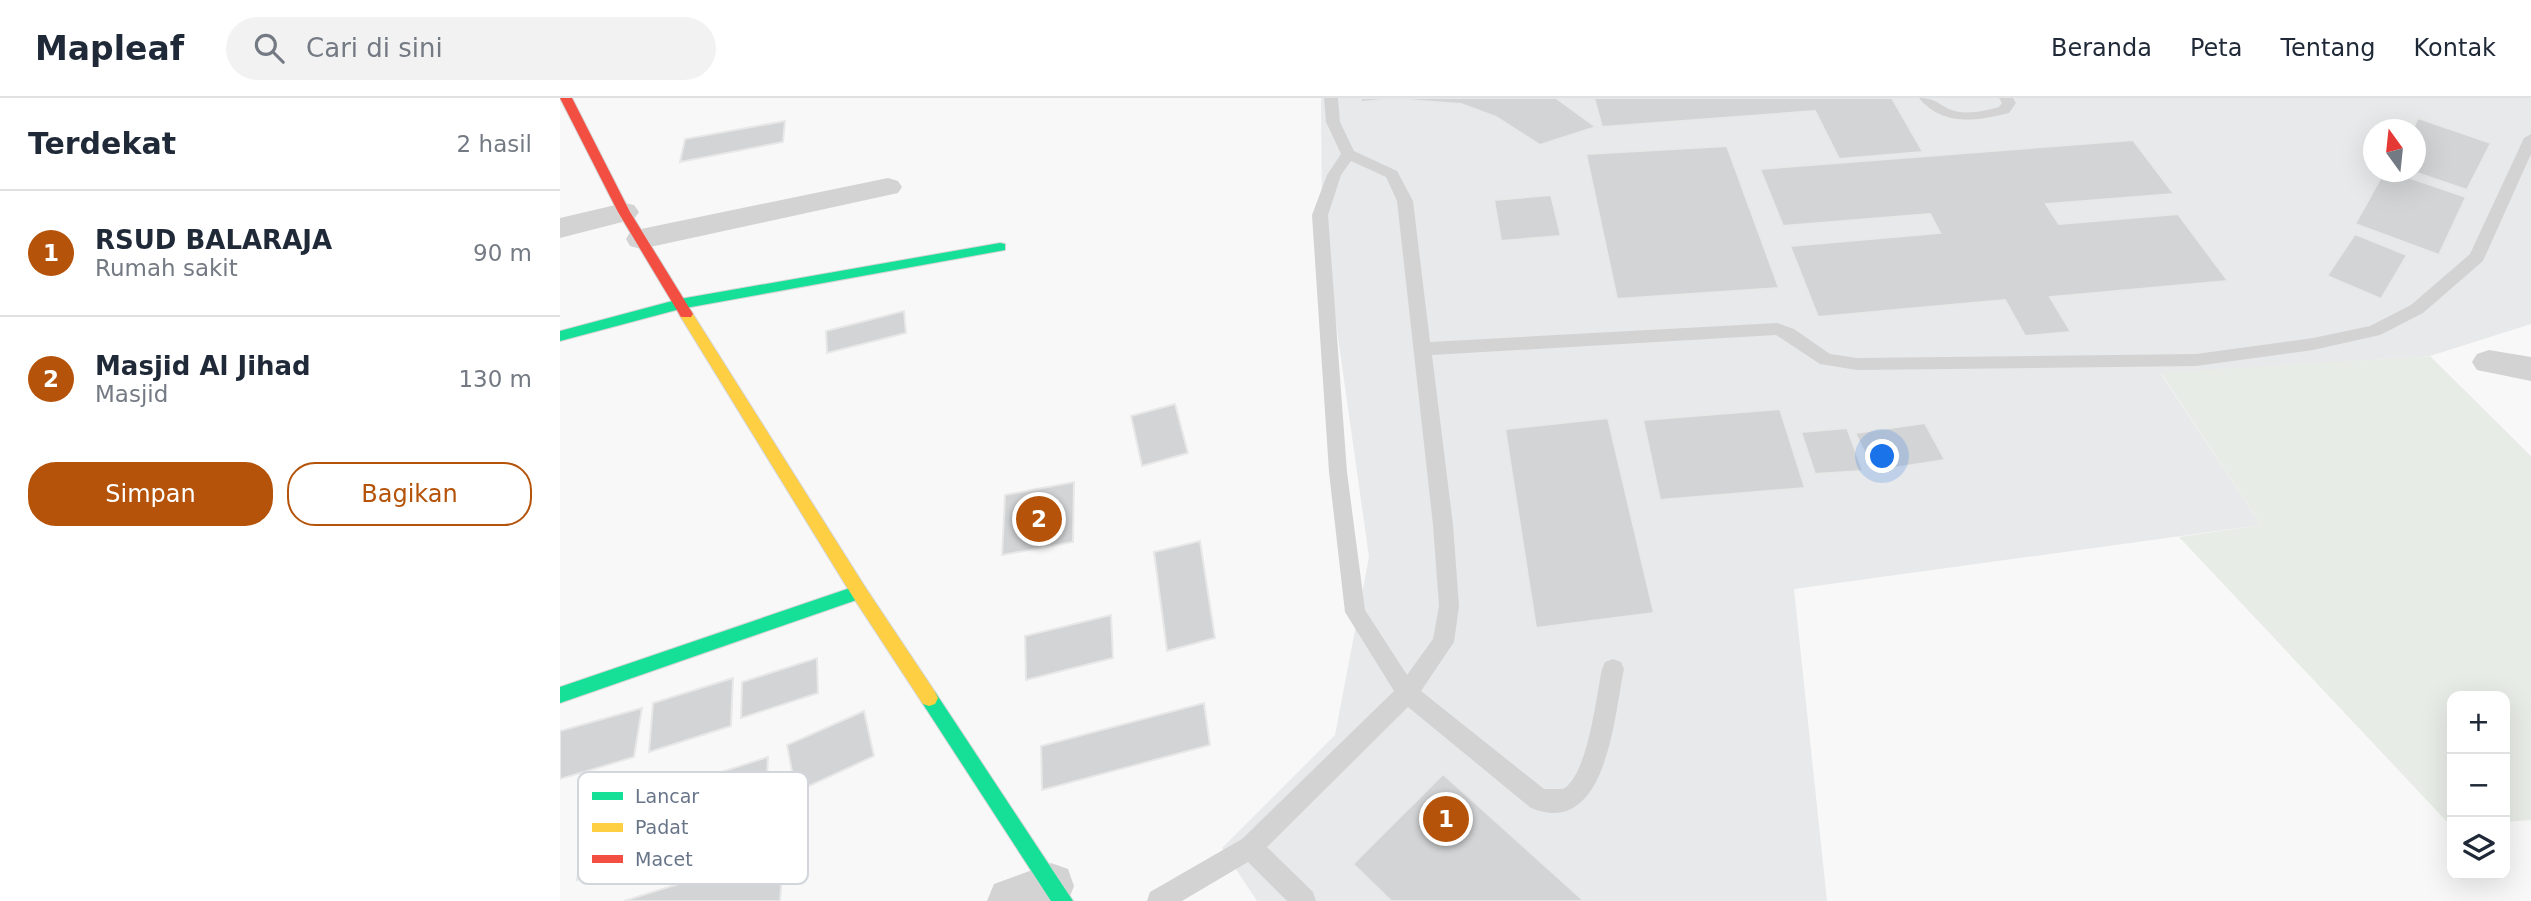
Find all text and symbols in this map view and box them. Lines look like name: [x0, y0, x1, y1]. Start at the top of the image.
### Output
search box: [226, 17, 716, 80]
text: Mapleaf: [35, 29, 184, 68]
icon: search: [250, 29, 288, 67]
text: Cari di sini: [306, 33, 443, 63]
text: Beranda: [2051, 34, 2152, 62]
text: Peta: [2190, 34, 2242, 62]
text: Tentang: [2280, 34, 2376, 62]
text: Kontak: [2414, 34, 2496, 62]
north arrow: [2363, 119, 2426, 182]
text: Terdekat: [28, 126, 176, 161]
text: 2 hasil: [457, 131, 532, 157]
text: RSUD BALARAJA: [95, 225, 332, 255]
text: 1: [43, 240, 59, 266]
text: 90 m: [473, 240, 532, 266]
text: Rumah sakit: [95, 255, 238, 281]
text: Masjid Al Jihad: [95, 351, 311, 381]
text: 2: [43, 366, 59, 392]
text: 130 m: [458, 366, 532, 392]
text: Masjid: [95, 381, 168, 407]
your location: [1865, 439, 1899, 473]
button: Simpan: [28, 462, 273, 526]
button: Bagikan: [287, 462, 532, 526]
pin: 2: [1016, 493, 1062, 545]
map controls: [2447, 691, 2510, 880]
button: +: [2447, 691, 2510, 754]
button: −: [2447, 754, 2510, 817]
legend: [578, 772, 808, 884]
text: Lancar: [635, 785, 699, 807]
pin: 1: [1423, 793, 1469, 845]
text: Padat: [635, 816, 688, 838]
button: layers: [2447, 817, 2510, 880]
text: Macet: [635, 848, 693, 870]

